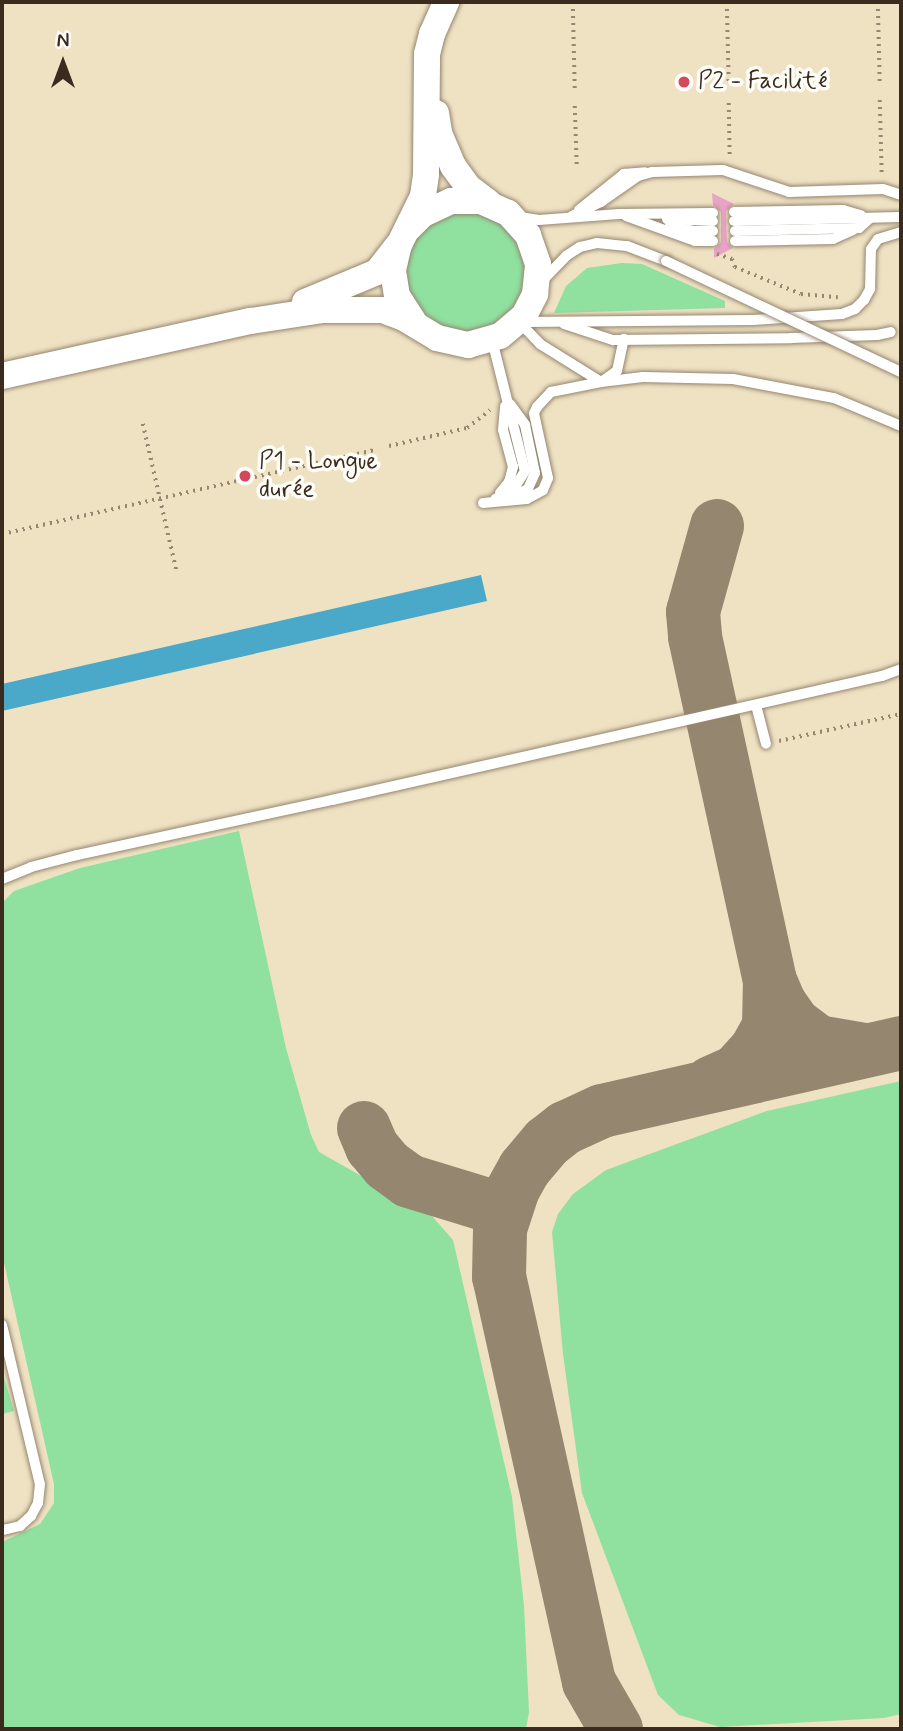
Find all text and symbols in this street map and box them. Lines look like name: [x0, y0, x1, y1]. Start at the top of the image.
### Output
north arrow: [28, 28, 98, 98]
text: N: [57, 29, 69, 54]
place label: P2 - Facilité: [698, 68, 827, 96]
marker: P2 - Facilité: [676, 74, 692, 90]
place label: P1 - Longue durée: [259, 448, 378, 504]
marker: P1 - Longue durée: [237, 468, 253, 484]

